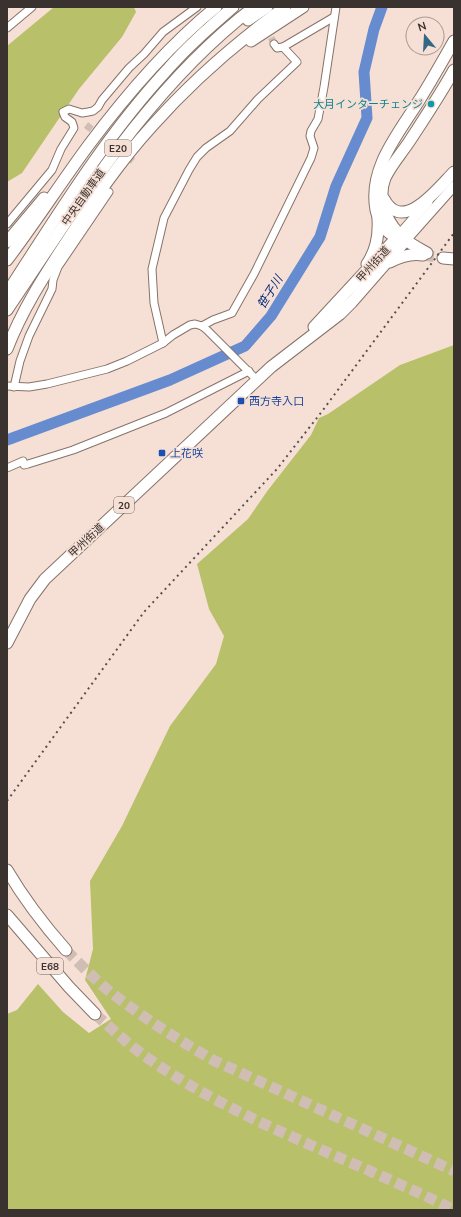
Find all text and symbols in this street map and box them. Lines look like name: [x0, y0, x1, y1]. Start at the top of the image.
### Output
north arrow: [405, 16, 445, 56]
text: N: [416, 19, 428, 35]
place label: 大月インターチェンジ: [313, 97, 423, 112]
marker: 大月インターチェンジ: [426, 99, 436, 109]
road number: E20: [105, 140, 131, 156]
street label: 中央自動車道: [58, 166, 108, 229]
street label: 甲州街道: [353, 243, 394, 286]
water label: 笹子川: [254, 271, 287, 312]
place label: 西方寺入口: [249, 394, 304, 409]
marker: 西方寺入口: [236, 396, 246, 406]
place label: 上花咲: [170, 446, 203, 461]
marker: 上花咲: [157, 448, 167, 458]
road number: 20: [114, 497, 134, 513]
street label: 甲州街道: [65, 520, 108, 561]
road number: E68: [37, 958, 63, 974]

